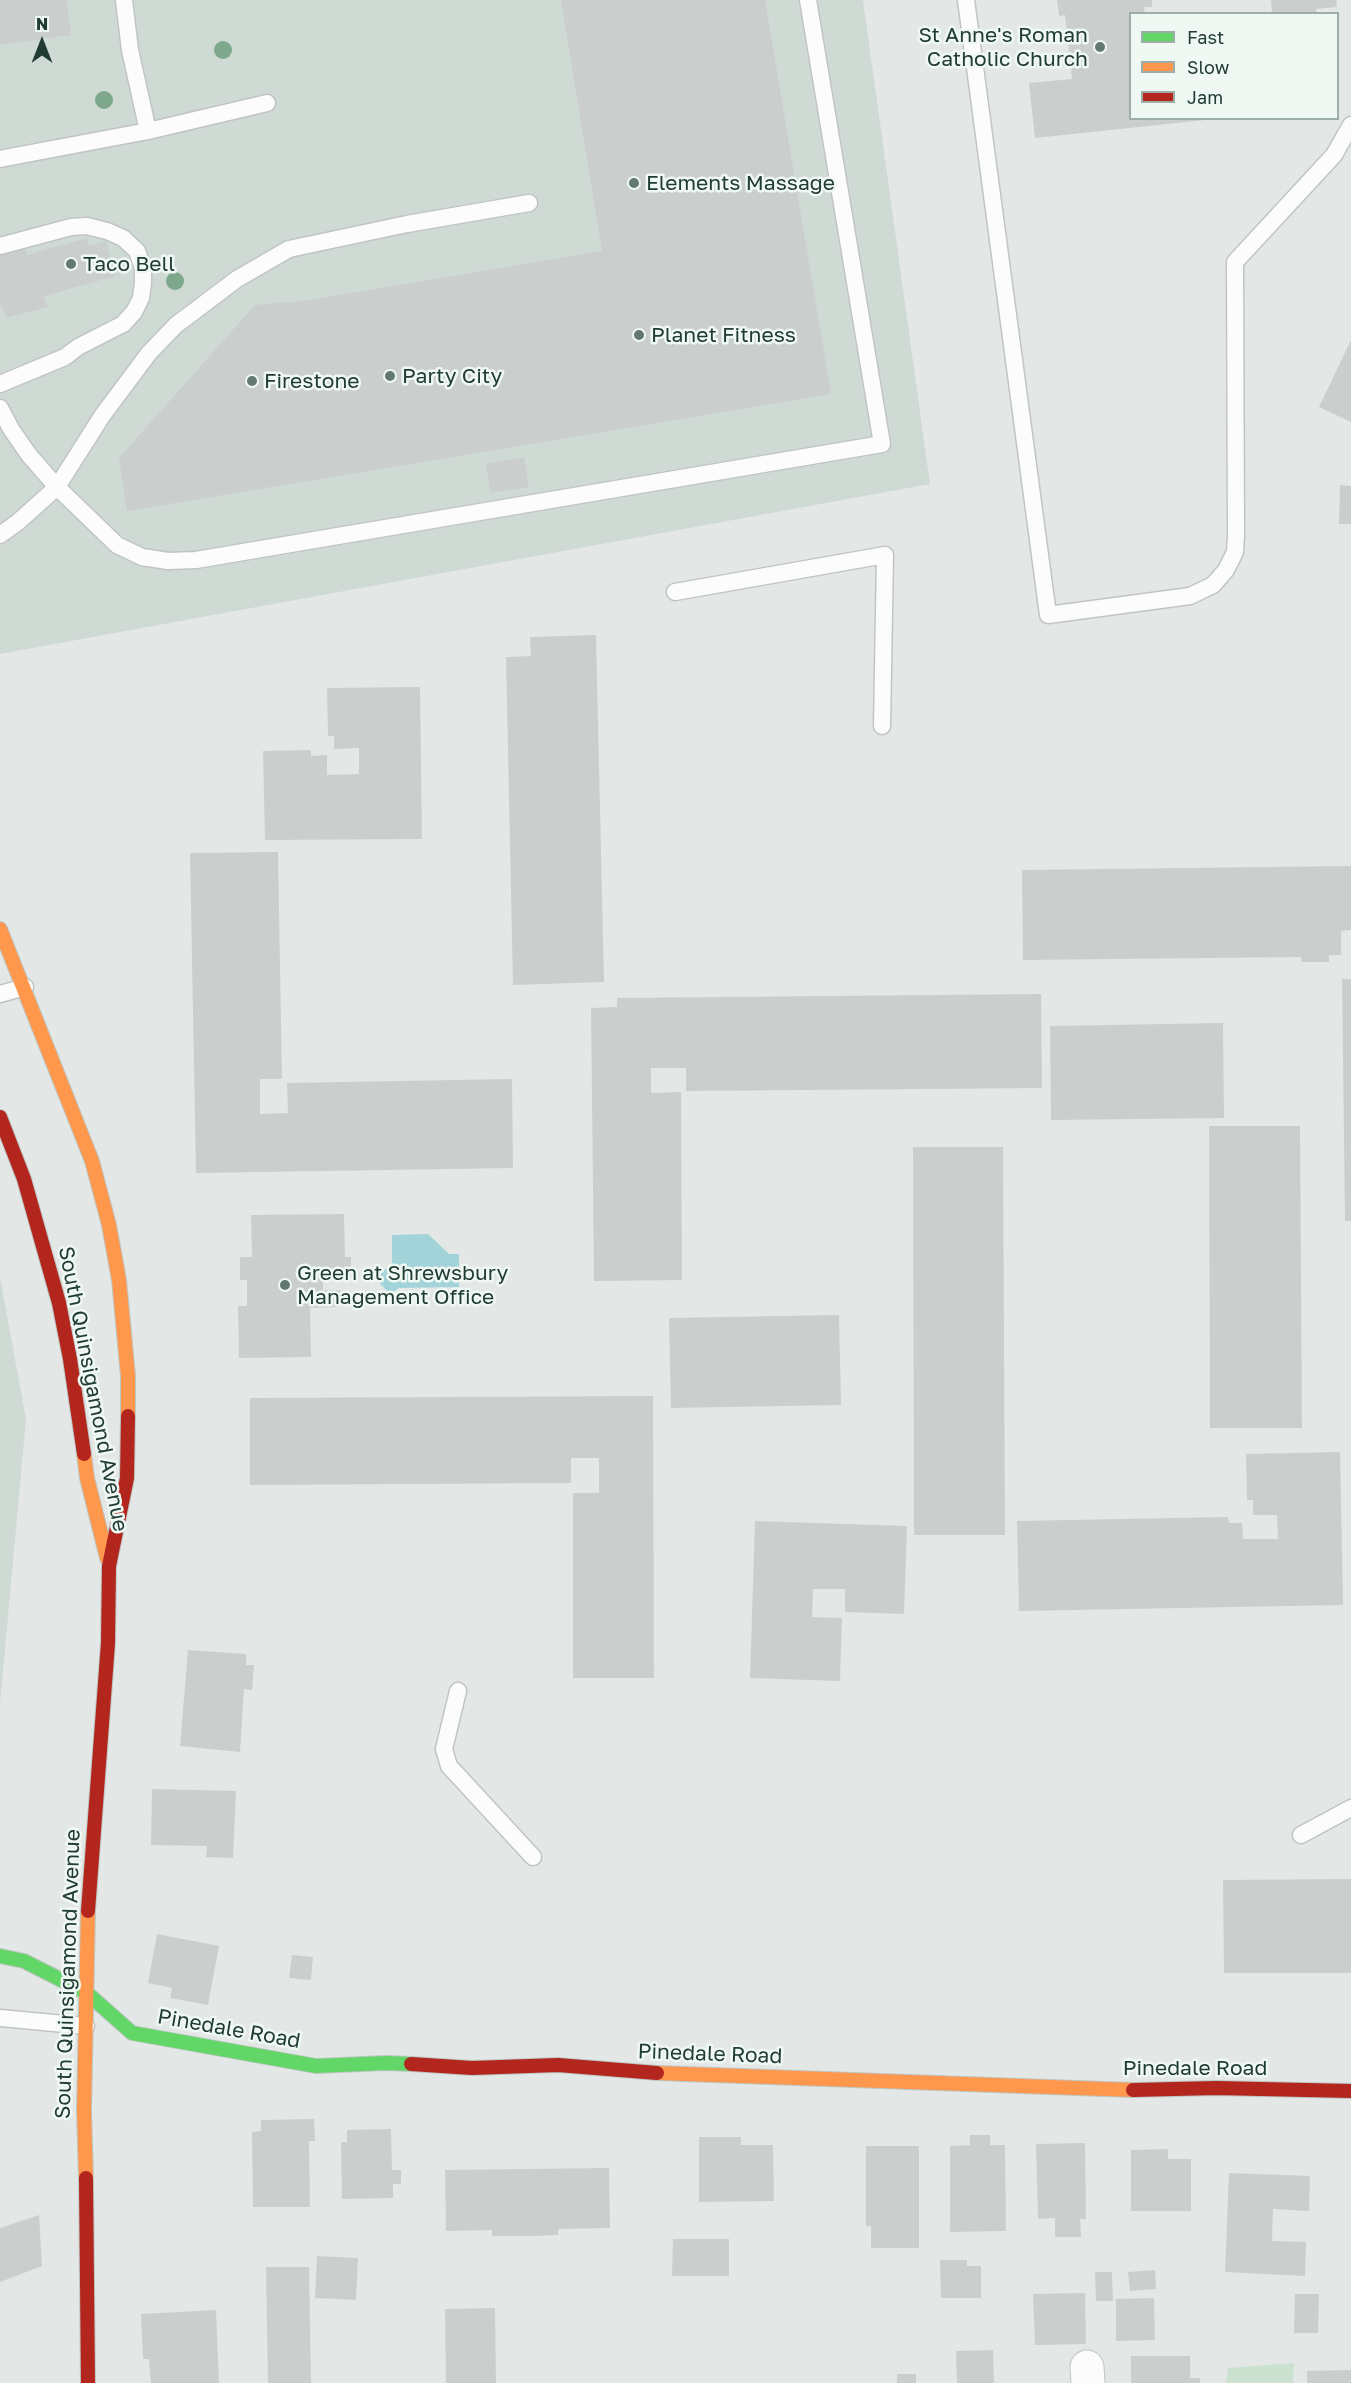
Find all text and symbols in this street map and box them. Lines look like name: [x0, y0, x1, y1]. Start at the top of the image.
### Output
north arrow: [12, 12, 72, 72]
legend: [1129, 12, 1339, 120]
text: N: [36, 14, 48, 34]
place label: St Anne's Roman Catholic Church: [918, 22, 1088, 72]
text: Fast: [1187, 26, 1224, 48]
marker: St Anne's Roman Catholic Church: [1093, 40, 1107, 54]
text: Slow: [1187, 56, 1229, 78]
text: Jam: [1187, 86, 1223, 108]
place label: Elements Massage: [646, 170, 835, 196]
marker: Elements Massage: [627, 176, 641, 190]
place label: Taco Bell: [83, 251, 175, 277]
marker: Taco Bell: [64, 257, 78, 271]
place label: Planet Fitness: [651, 322, 796, 348]
marker: Planet Fitness: [632, 328, 646, 342]
place label: Party City: [402, 363, 502, 389]
place label: Firestone: [264, 368, 360, 394]
marker: Party City: [383, 369, 397, 383]
marker: Firestone: [245, 374, 259, 388]
street label: South Quinsigamond Avenue: [53, 1244, 133, 1534]
place label: Green at Shrewsbury Management Office: [297, 1260, 508, 1310]
marker: Green at Shrewsbury Management Office: [278, 1278, 292, 1292]
street label: South Quinsigamond Avenue: [50, 1829, 86, 2119]
street label: Pinedale Road: [156, 2004, 302, 2054]
street label: Pinedale Road: [637, 2039, 783, 2069]
street label: Pinedale Road: [1123, 2055, 1267, 2081]

